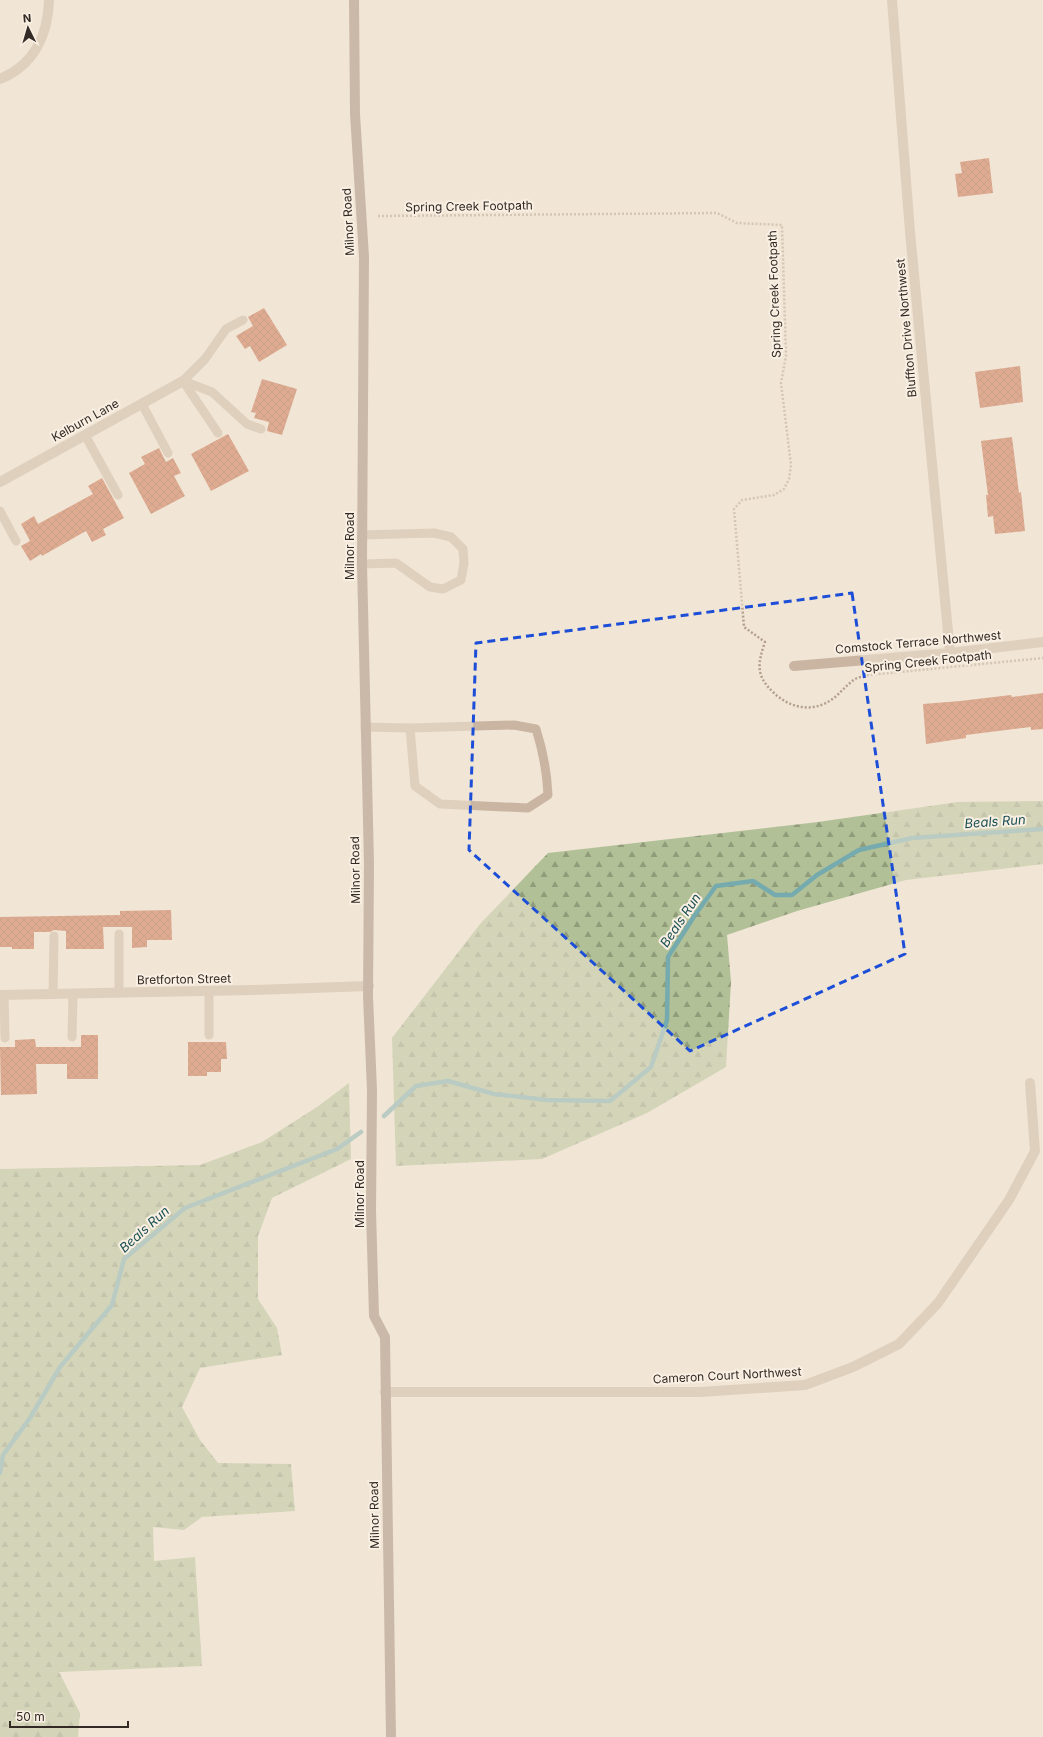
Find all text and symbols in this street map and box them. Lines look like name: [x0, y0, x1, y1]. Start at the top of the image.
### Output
north arrow: [8, 8, 48, 48]
text: N: [22, 11, 32, 25]
street label: Milnor Road: [339, 188, 357, 256]
street label: Spring Creek Footpath: [405, 197, 533, 215]
street label: Spring Creek Footpath: [764, 230, 784, 358]
street label: Bluffton Drive Northwest: [892, 258, 920, 398]
street label: Kelburn Lane: [49, 395, 121, 445]
street label: Milnor Road: [342, 512, 357, 580]
street label: Comstock Terrace Northwest: [834, 627, 1002, 657]
street label: Spring Creek Footpath: [864, 647, 992, 675]
water label: Beals Run: [964, 811, 1026, 831]
street label: Milnor Road: [347, 836, 363, 904]
water label: Beals Run: [656, 890, 704, 950]
street label: Bretforton Street: [137, 971, 231, 987]
street label: Milnor Road: [352, 1160, 367, 1228]
water label: Beals Run: [116, 1202, 172, 1255]
street label: Cameron Court Northwest: [652, 1364, 802, 1386]
street label: Milnor Road: [366, 1481, 382, 1549]
scale bar: [10, 1703, 128, 1729]
text: 50 m: [16, 1709, 45, 1724]

